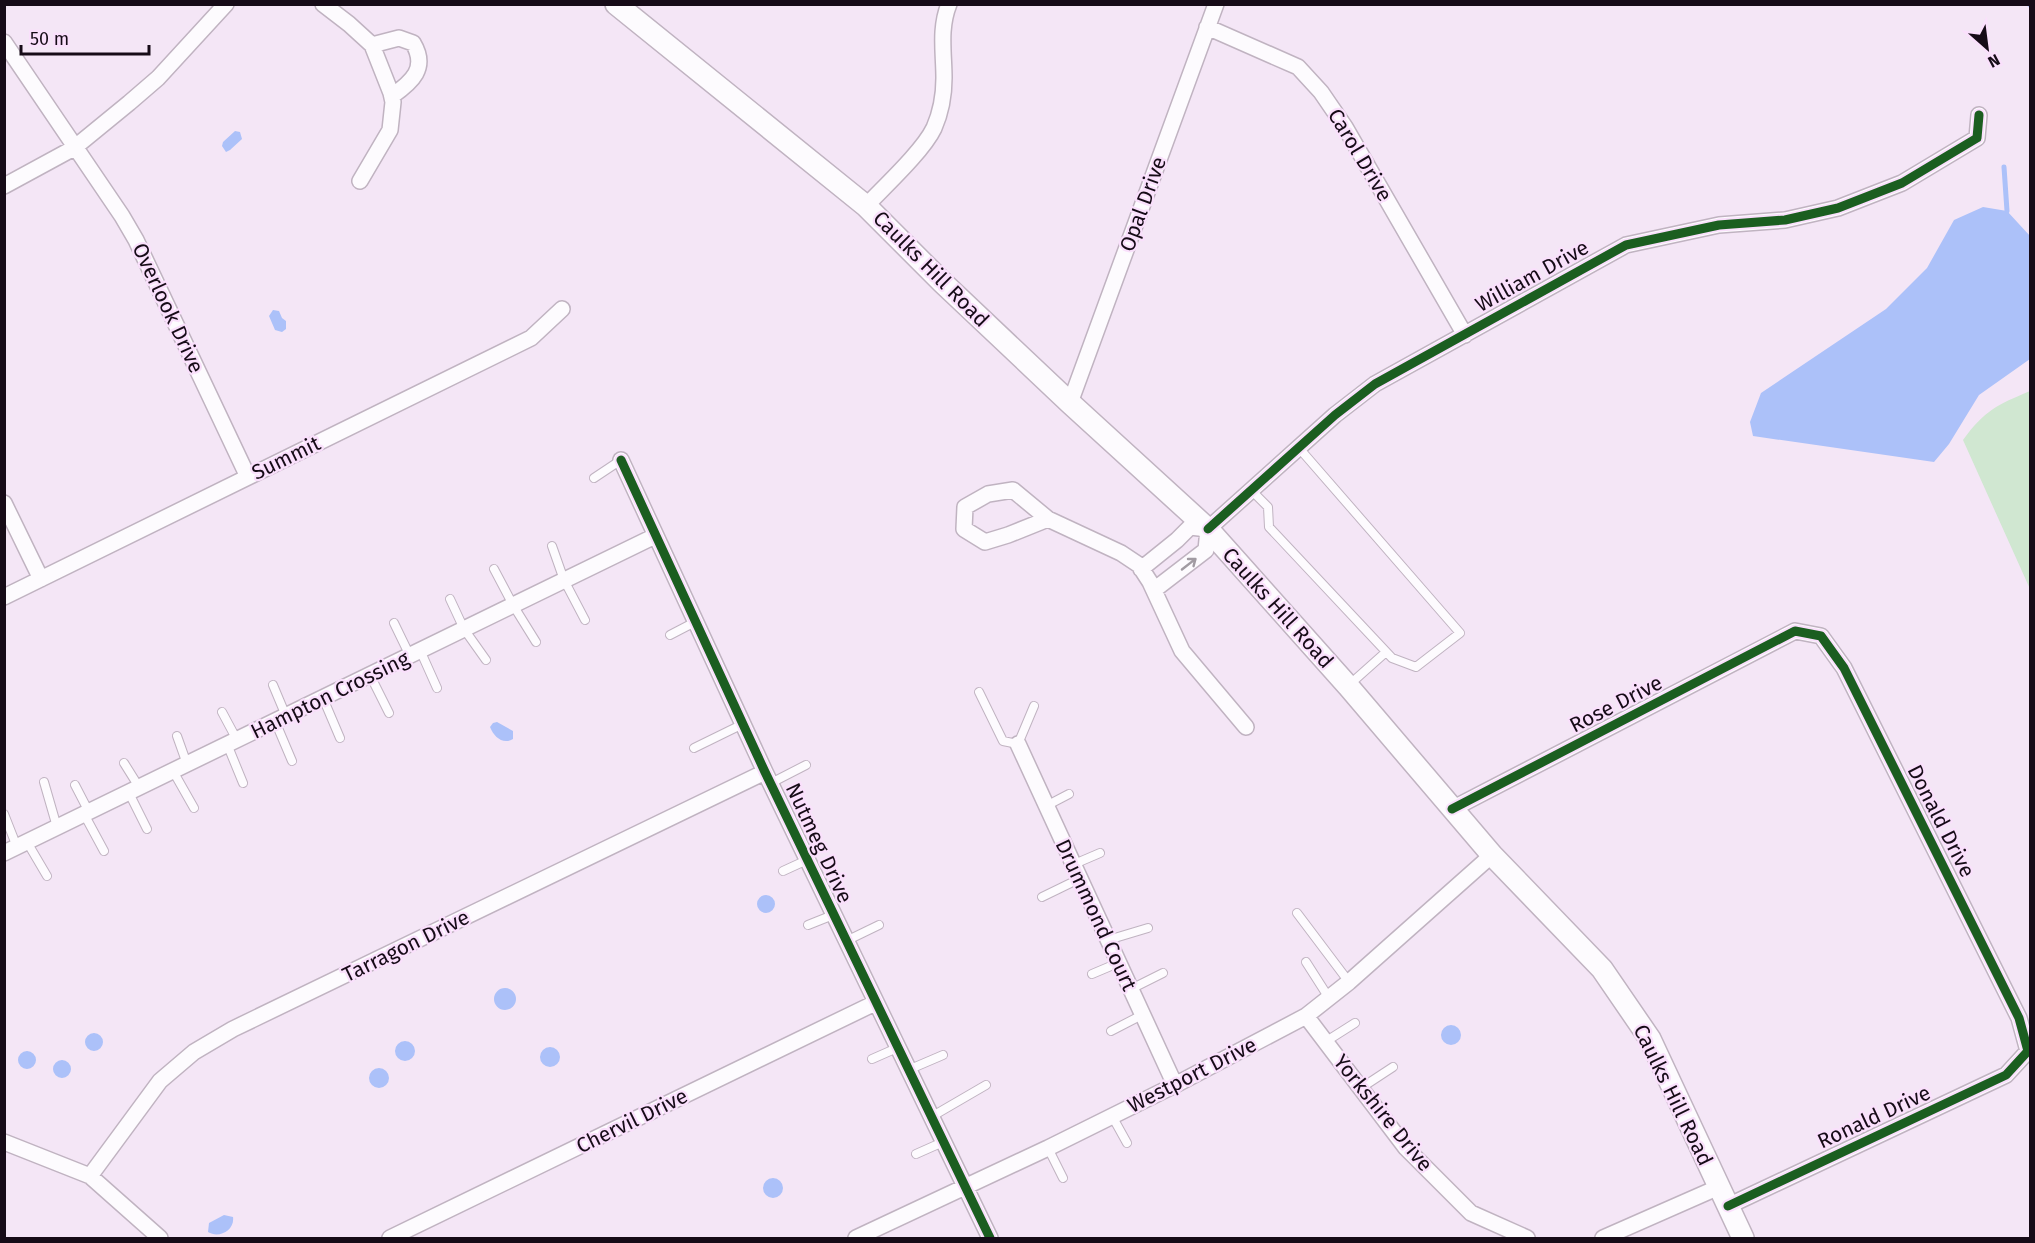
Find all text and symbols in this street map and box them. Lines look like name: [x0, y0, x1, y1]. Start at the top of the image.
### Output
scale bar: [21, 18, 148, 56]
north arrow: [1957, 18, 2017, 78]
text: 50 m: [30, 28, 69, 50]
text: N: [1985, 50, 2003, 72]
street label: Carol Drive: [1322, 104, 1398, 206]
street label: Opal Drive: [1114, 153, 1172, 255]
street label: Caulks Hill Road: [867, 205, 995, 333]
street label: William Drive: [1471, 234, 1593, 318]
street label: Overlook Drive: [127, 239, 209, 377]
street label: Summit: [247, 430, 325, 486]
street label: Caulks Hill Road: [1217, 542, 1339, 674]
one-way arrow: [1181, 557, 1197, 570]
street label: Hampton Crossing: [246, 645, 414, 745]
street label: Rose Drive: [1565, 670, 1667, 738]
street label: Donald Drive: [1902, 760, 1980, 882]
street label: Nutmeg Drive: [780, 779, 858, 907]
street label: Drummond Court: [1050, 835, 1143, 995]
street label: Tarragon Drive: [338, 904, 474, 988]
street label: Caulks Hill Road: [1628, 1020, 1718, 1170]
street label: Westport Drive: [1123, 1031, 1261, 1119]
street label: Yorkshire Drive: [1328, 1049, 1438, 1177]
street label: Ronald Drive: [1813, 1080, 1935, 1154]
street label: Chervil Drive: [572, 1083, 692, 1159]

